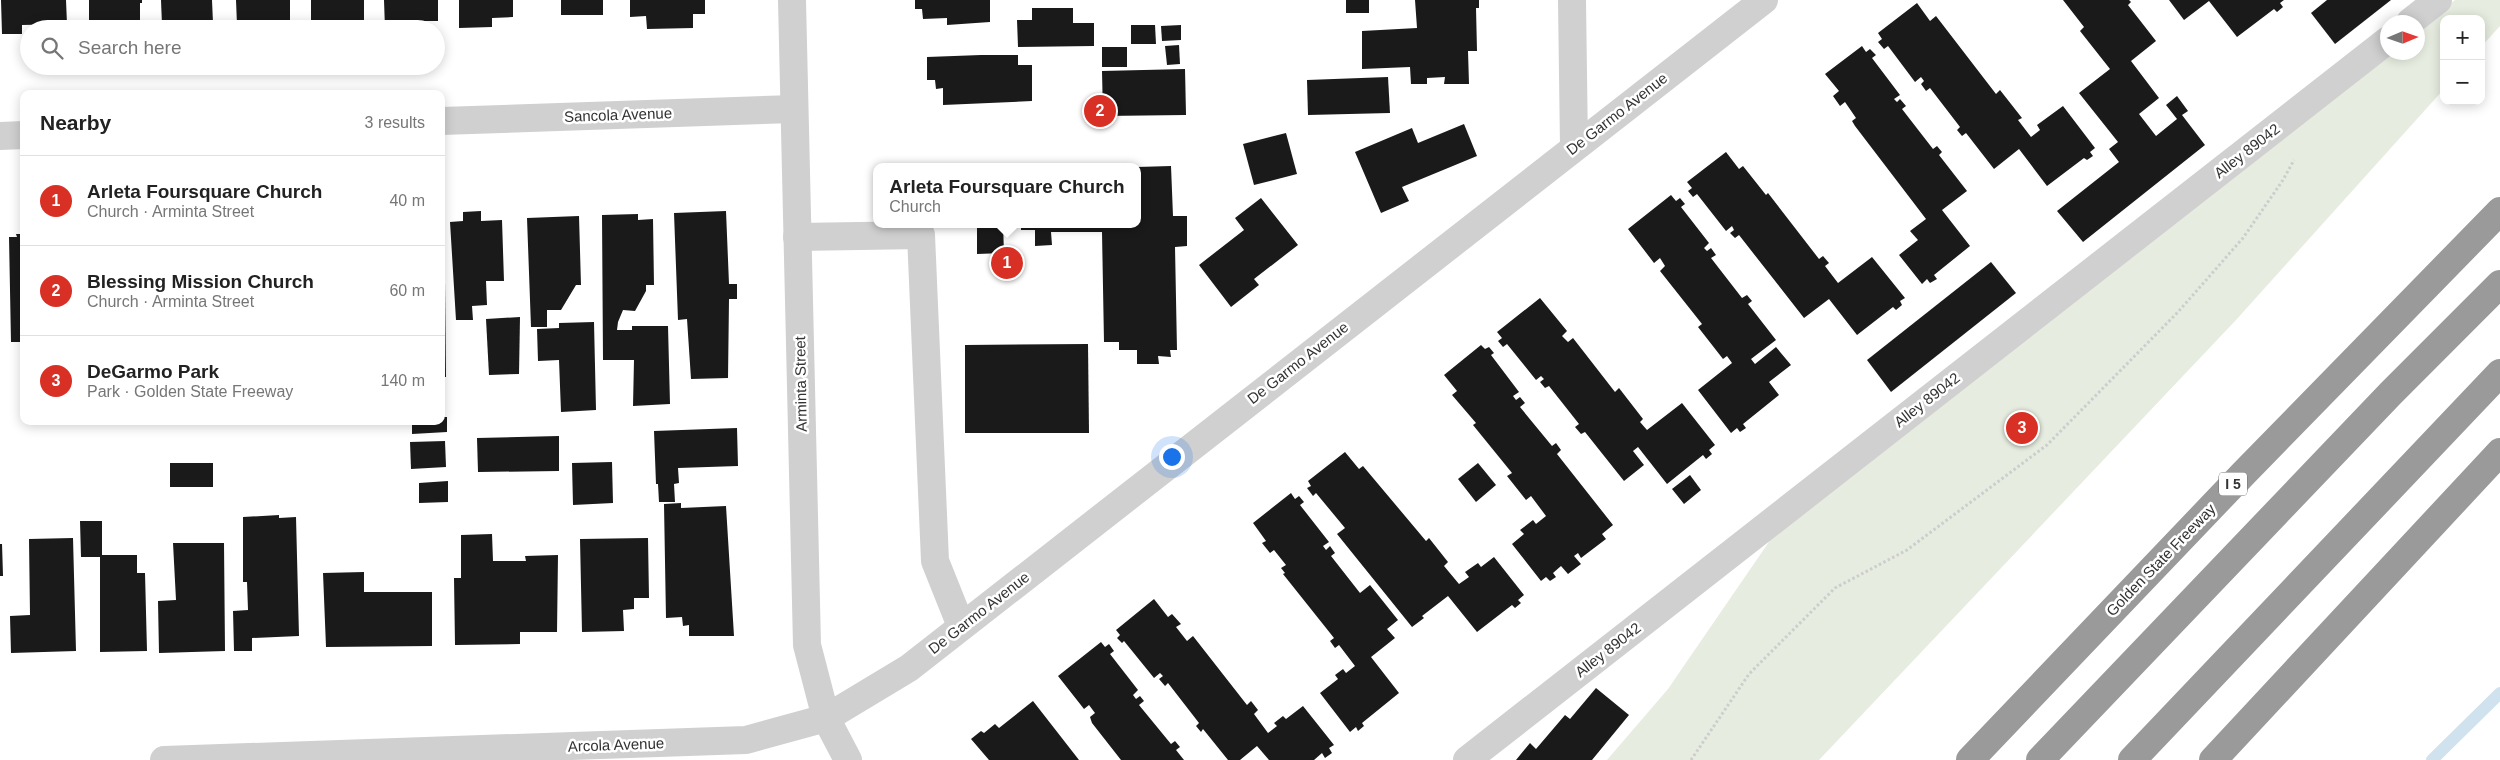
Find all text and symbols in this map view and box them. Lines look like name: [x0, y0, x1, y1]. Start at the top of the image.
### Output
north arrow: [2380, 15, 2425, 60]
map controls: [2440, 15, 2485, 105]
button: +: [2440, 15, 2485, 60]
search box: [20, 20, 445, 75]
icon: search: [38, 34, 66, 62]
text: Search here: [78, 37, 182, 58]
button: −: [2440, 60, 2485, 105]
street label: De Garmo Avenue: [1563, 69, 1670, 158]
pin: 2: [1084, 92, 1116, 130]
street label: Sancola Avenue: [564, 104, 672, 125]
text: Nearby: [40, 111, 111, 134]
text: 3 results: [365, 114, 425, 131]
street label: Alley 89042: [2211, 120, 2283, 181]
popup: [873, 163, 1141, 228]
text: Arleta Foursquare Church: [889, 176, 1125, 197]
text: Arleta Foursquare Church: [87, 181, 322, 202]
text: 1: [52, 192, 60, 209]
text: 40 m: [389, 192, 425, 209]
text: Church: [889, 198, 941, 215]
text: Church · Arminta Street: [87, 203, 254, 220]
pin: 1: [991, 244, 1023, 282]
text: Blessing Mission Church: [87, 271, 314, 292]
text: 2: [52, 282, 60, 299]
text: 60 m: [389, 282, 425, 299]
text: Church · Arminta Street: [87, 293, 254, 310]
street label: De Garmo Avenue: [1244, 318, 1351, 407]
street label: Arminta Street: [791, 335, 810, 432]
text: DeGarmo Park: [87, 361, 219, 382]
street label: Alley 89042: [1891, 369, 1963, 430]
text: 3: [52, 372, 60, 389]
text: 140 m: [381, 372, 425, 389]
text: Park · Golden State Freeway: [87, 383, 293, 400]
pin: 3: [2006, 409, 2038, 447]
your location: [1159, 444, 1185, 470]
road number: I 5: [2219, 472, 2247, 496]
street label: Golden State Freeway: [2103, 500, 2219, 619]
street label: De Garmo Avenue: [925, 568, 1032, 657]
street label: Alley 89042: [1572, 619, 1644, 680]
street label: Arcola Avenue: [567, 734, 664, 755]

